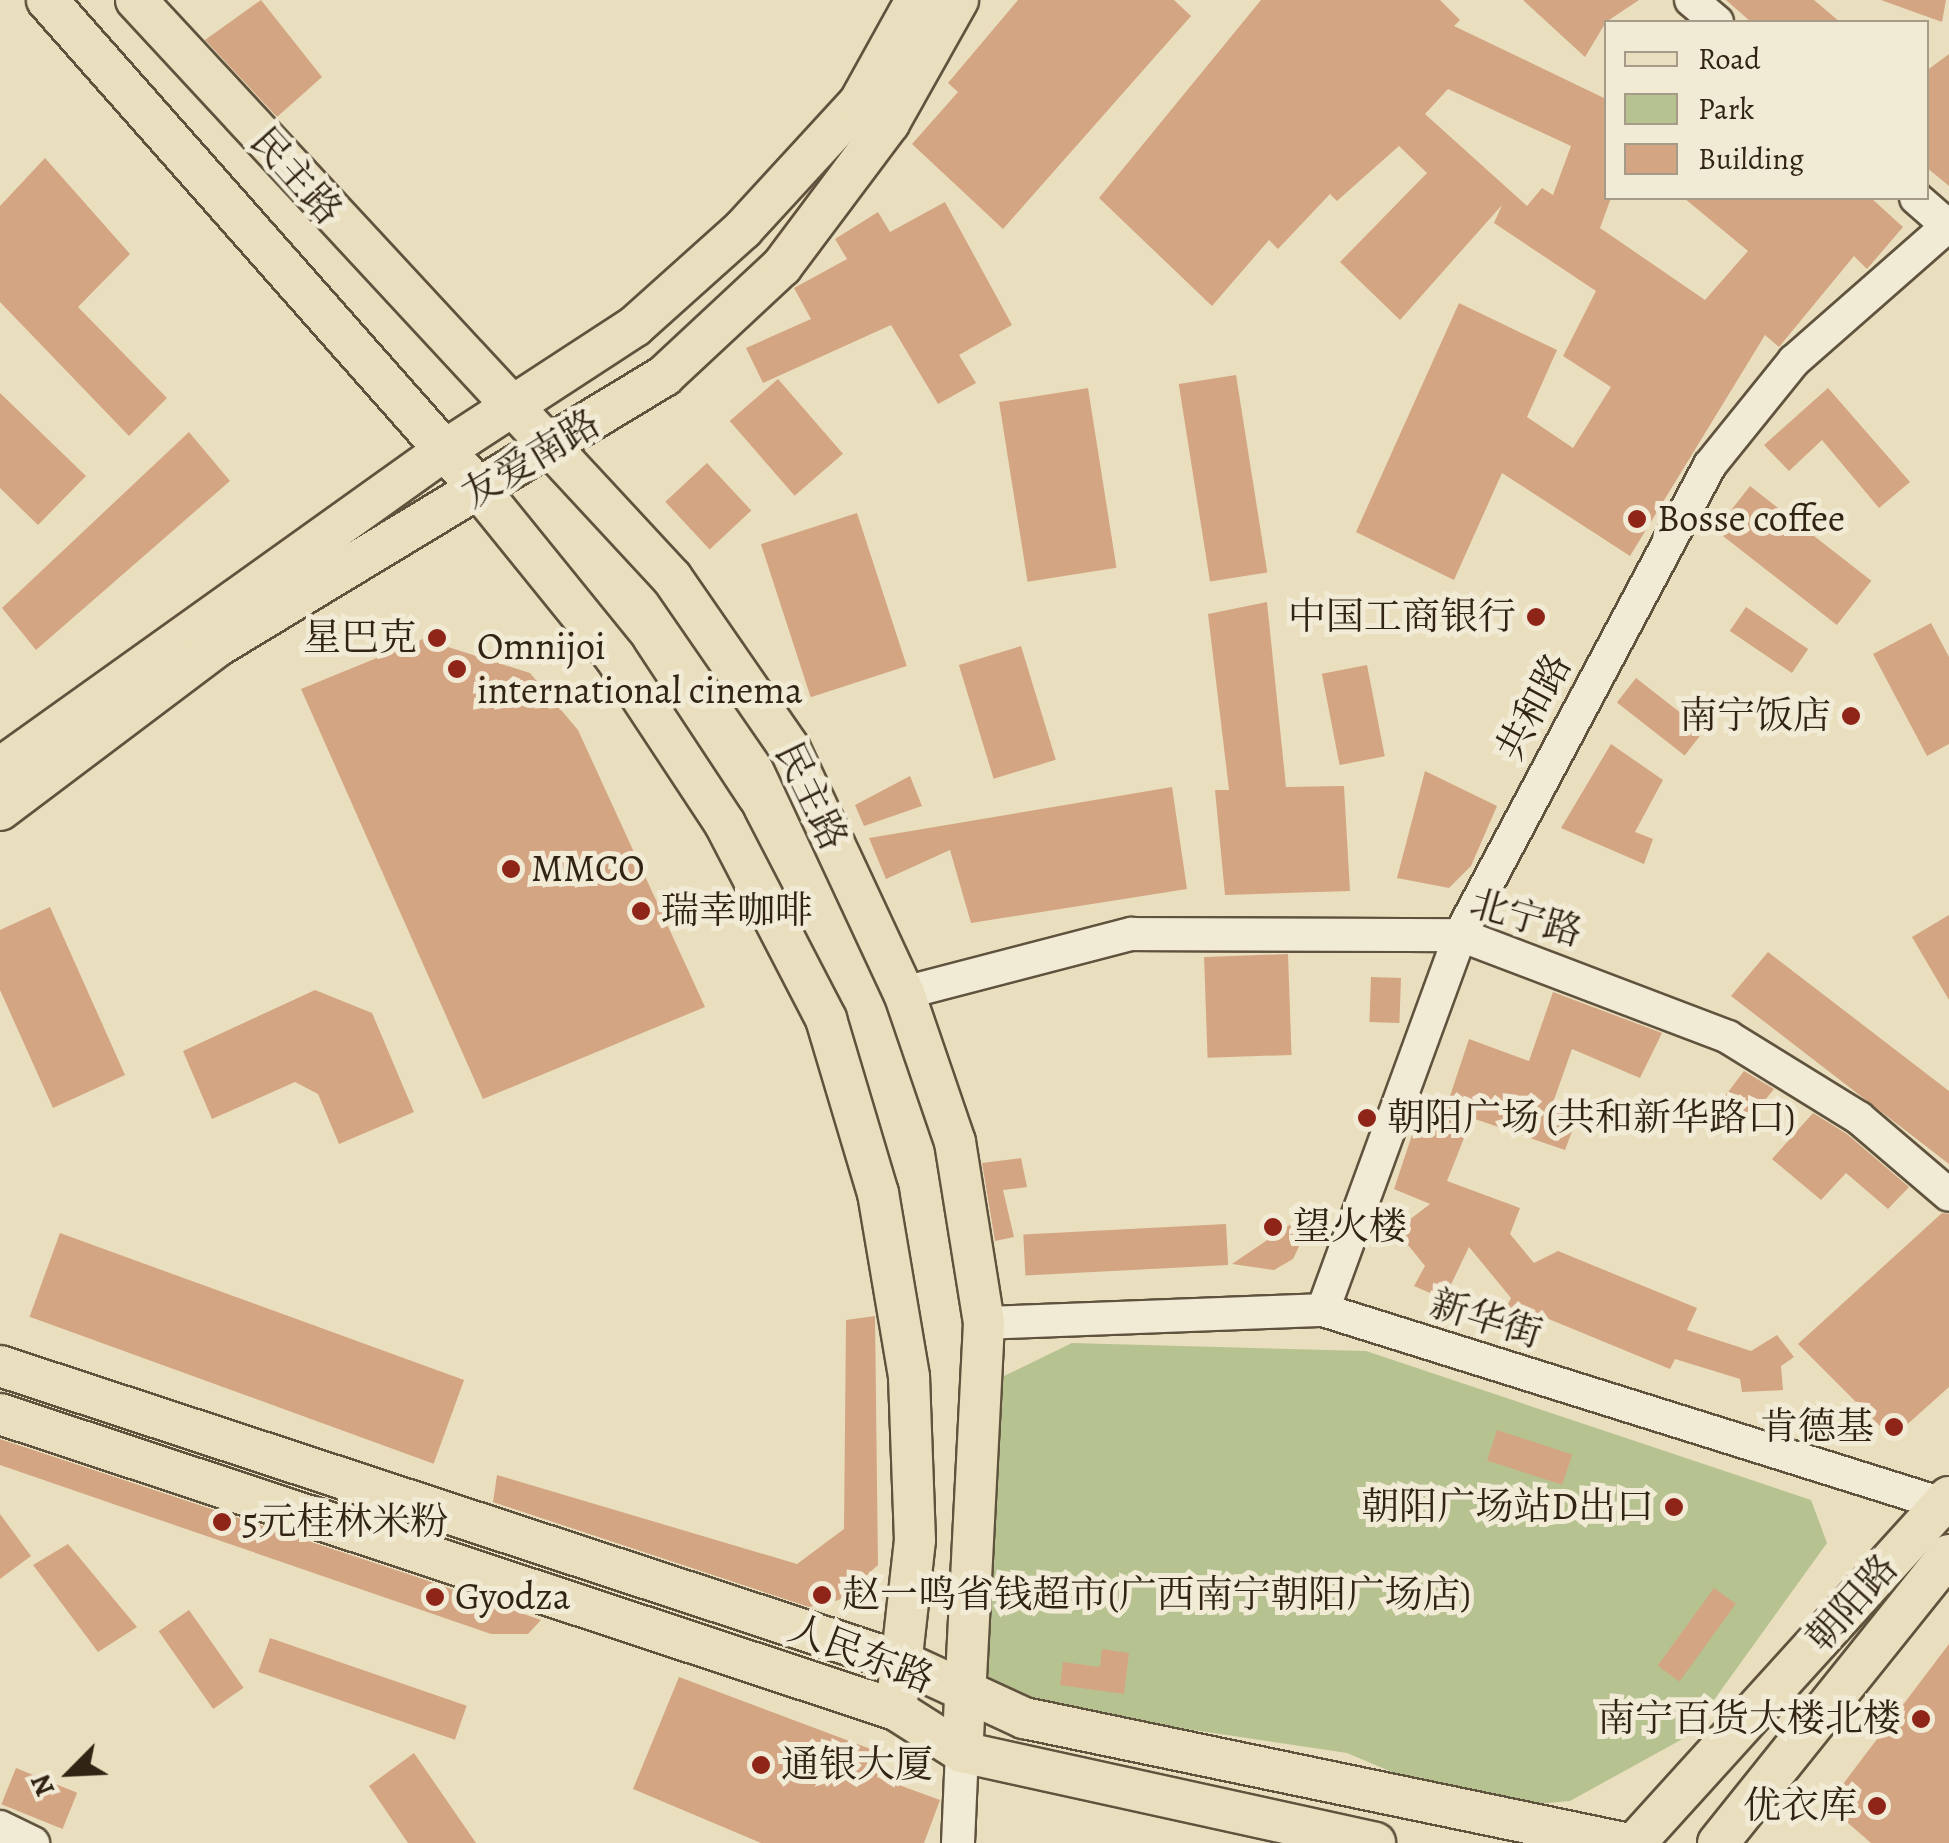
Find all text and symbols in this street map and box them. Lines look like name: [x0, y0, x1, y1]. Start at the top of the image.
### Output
legend: [1604, 20, 1929, 200]
text: Road: [1698, 39, 1760, 79]
text: Park: [1698, 89, 1754, 129]
street label: 民主路: [241, 118, 351, 234]
text: Building: [1698, 139, 1804, 179]
street label: 友爱南路: [454, 400, 608, 518]
place label: Bosse coffee: [1657, 496, 1845, 542]
marker: Bosse coffee: [1626, 508, 1648, 530]
place label: 中国工商银行: [1288, 594, 1516, 640]
marker: 中国工商银行: [1525, 606, 1547, 628]
place label: 星巴克: [303, 615, 417, 661]
place label: Omnijoi international cinema: [477, 624, 803, 714]
marker: 星巴克: [426, 627, 448, 649]
street label: 共和路: [1487, 646, 1581, 768]
marker: Omnijoi international cinema: [446, 658, 468, 680]
place label: 南宁饭店: [1679, 693, 1831, 739]
marker: 南宁饭店: [1840, 705, 1862, 727]
street label: 民主路: [766, 735, 856, 857]
place label: MMCO: [531, 846, 645, 892]
marker: MMCO: [500, 858, 522, 880]
street label: 北宁路: [1465, 880, 1587, 956]
place label: 瑞幸咖啡: [661, 888, 813, 934]
marker: 瑞幸咖啡: [630, 900, 652, 922]
place label: 朝阳广场 (共和新华路口): [1387, 1095, 1795, 1141]
marker: 朝阳广场 (共和新华路口): [1356, 1107, 1378, 1129]
place label: 望火楼: [1293, 1204, 1407, 1250]
marker: 望火楼: [1262, 1216, 1284, 1238]
street label: 新华街: [1425, 1281, 1547, 1357]
place label: 肯德基: [1760, 1404, 1874, 1450]
marker: 肯德基: [1883, 1416, 1905, 1438]
place label: 朝阳广场站D出口: [1361, 1484, 1654, 1530]
marker: 朝阳广场站D出口: [1663, 1496, 1685, 1518]
place label: 5元桂林米粉: [242, 1499, 448, 1545]
marker: 5元桂林米粉: [211, 1511, 233, 1533]
street label: 朝阳路: [1797, 1545, 1907, 1661]
place label: 赵一鸣省钱超市(广西南宁朝阳广场店): [842, 1572, 1471, 1618]
place label: Gyodza: [455, 1574, 570, 1620]
marker: 赵一鸣省钱超市(广西南宁朝阳广场店): [811, 1584, 833, 1606]
marker: Gyodza: [424, 1586, 446, 1608]
street label: 人民东路: [782, 1605, 940, 1703]
place label: 南宁百货大楼北楼: [1597, 1696, 1901, 1742]
marker: 南宁百货大楼北楼: [1910, 1708, 1932, 1730]
north arrow: [20, 1723, 120, 1823]
place label: 通银大厦: [781, 1742, 933, 1788]
marker: 通银大厦: [750, 1754, 772, 1776]
text: N: [21, 1768, 64, 1802]
place label: 优衣库: [1743, 1783, 1857, 1829]
marker: 优衣库: [1866, 1795, 1888, 1817]

